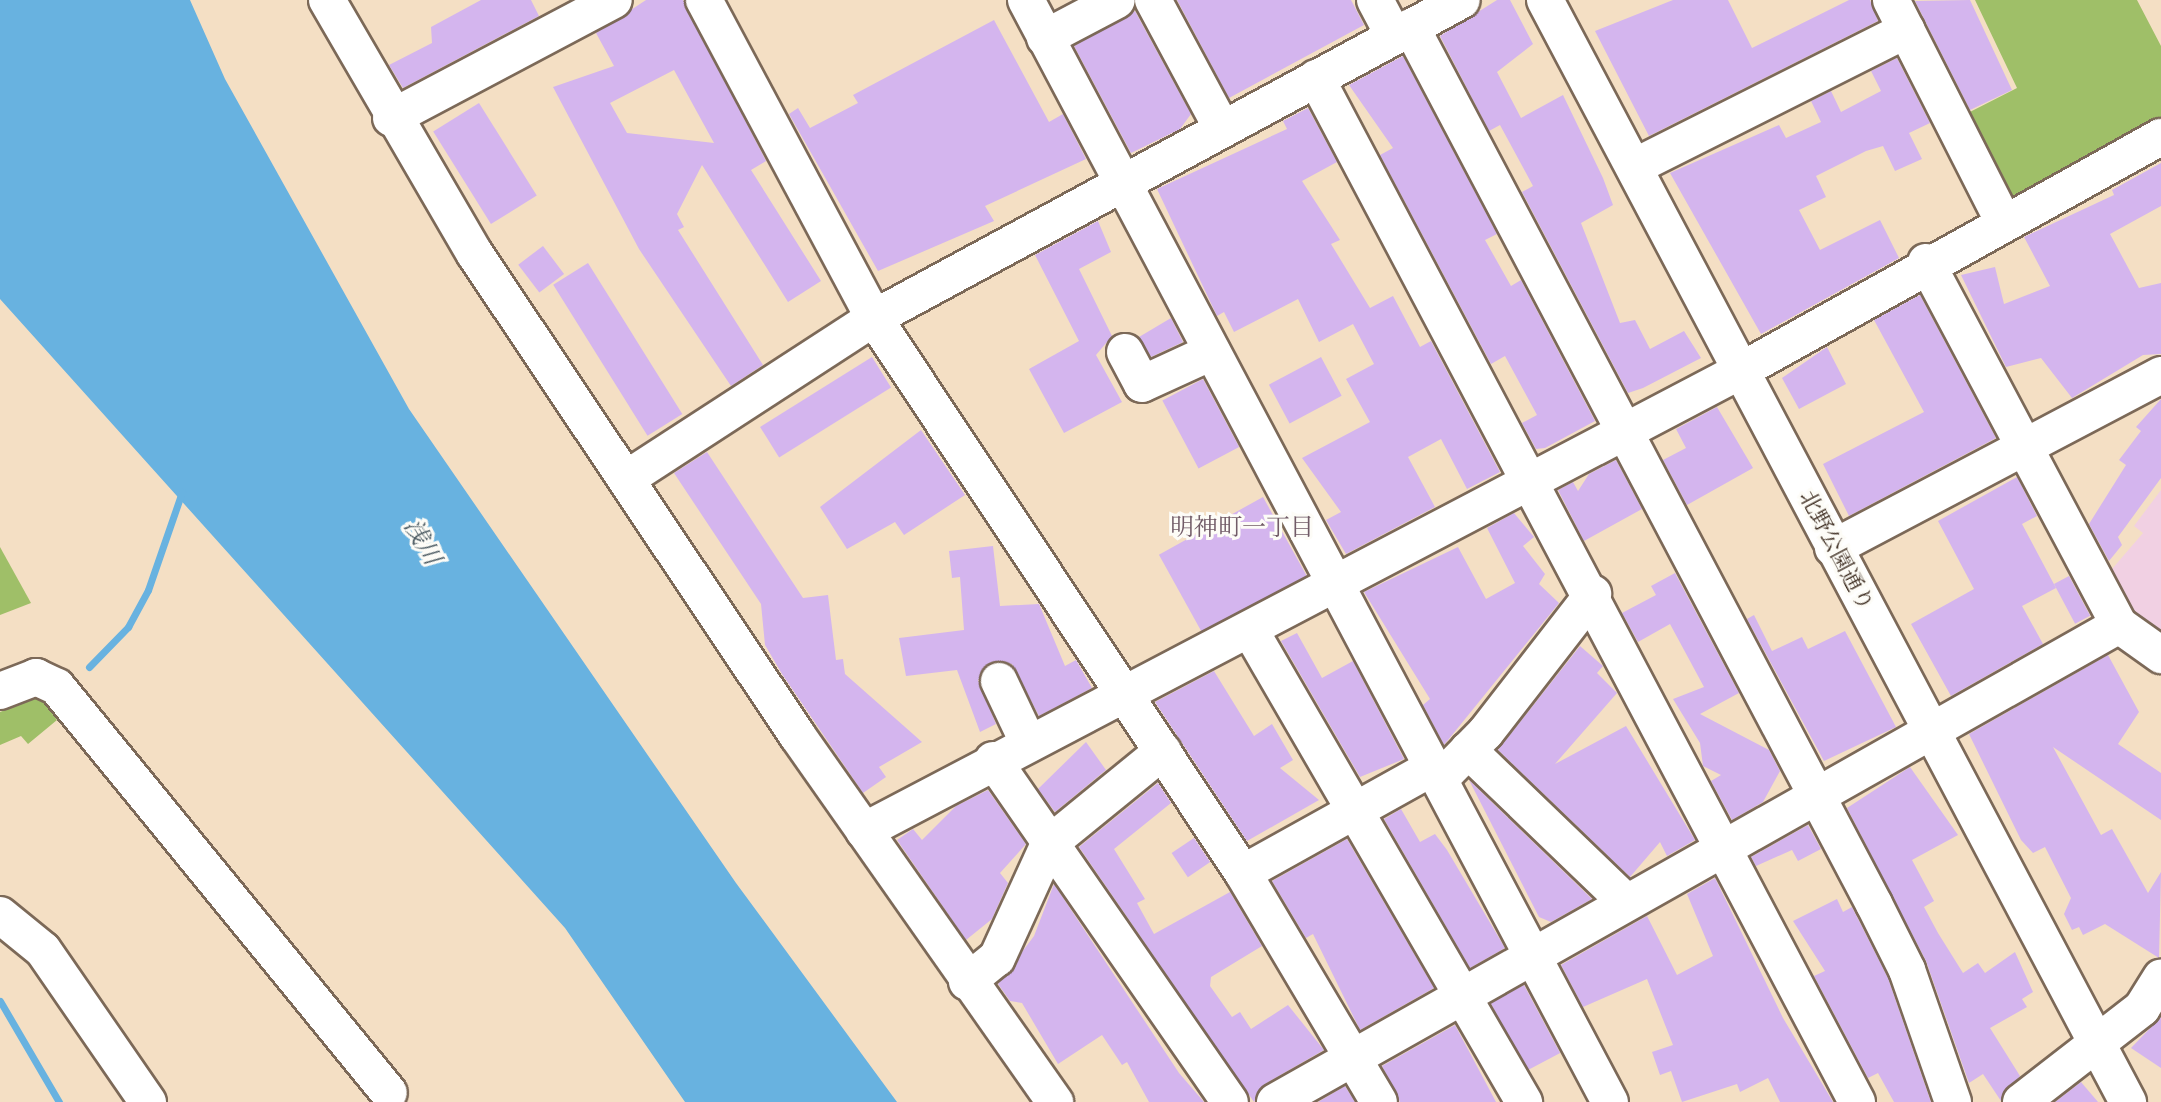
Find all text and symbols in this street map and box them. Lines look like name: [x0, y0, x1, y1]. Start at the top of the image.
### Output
street label: 北野公園通り: [1793, 487, 1879, 615]
water label: 浅川: [398, 514, 446, 570]
district label: 明神町一丁目: [1170, 514, 1314, 542]

